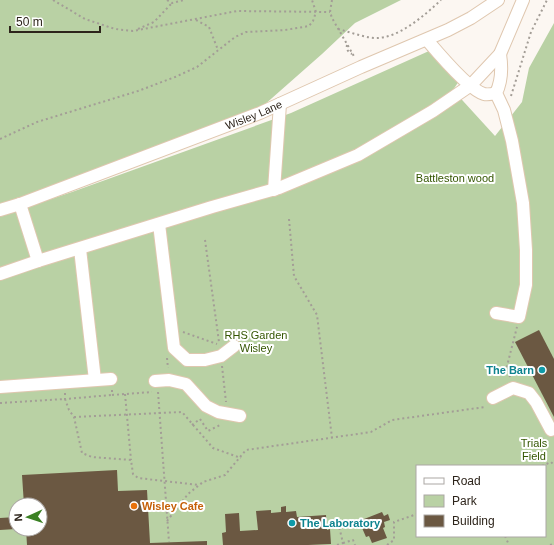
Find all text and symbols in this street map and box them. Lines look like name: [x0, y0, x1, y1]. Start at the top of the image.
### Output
scale bar: [10, 8, 100, 34]
text: 50 m: [16, 15, 43, 29]
street label: Wisley Lane: [224, 98, 284, 132]
park label: Battleston wood: [416, 172, 494, 184]
park label: RHS Garden Wisley: [225, 329, 287, 354]
place label: The Barn: [486, 364, 534, 376]
marker: The Barn: [537, 365, 547, 375]
park label: Trials Field: [521, 437, 548, 462]
legend: [416, 465, 546, 537]
text: Road: [452, 474, 481, 488]
text: Park: [452, 494, 478, 508]
north arrow: [8, 497, 48, 537]
place label: Wisley Cafe: [142, 500, 204, 512]
marker: Wisley Cafe: [129, 501, 139, 511]
text: N: [12, 513, 24, 522]
text: Building: [452, 514, 495, 528]
place label: The Laboratory: [300, 517, 381, 529]
marker: The Laboratory: [287, 518, 297, 528]

